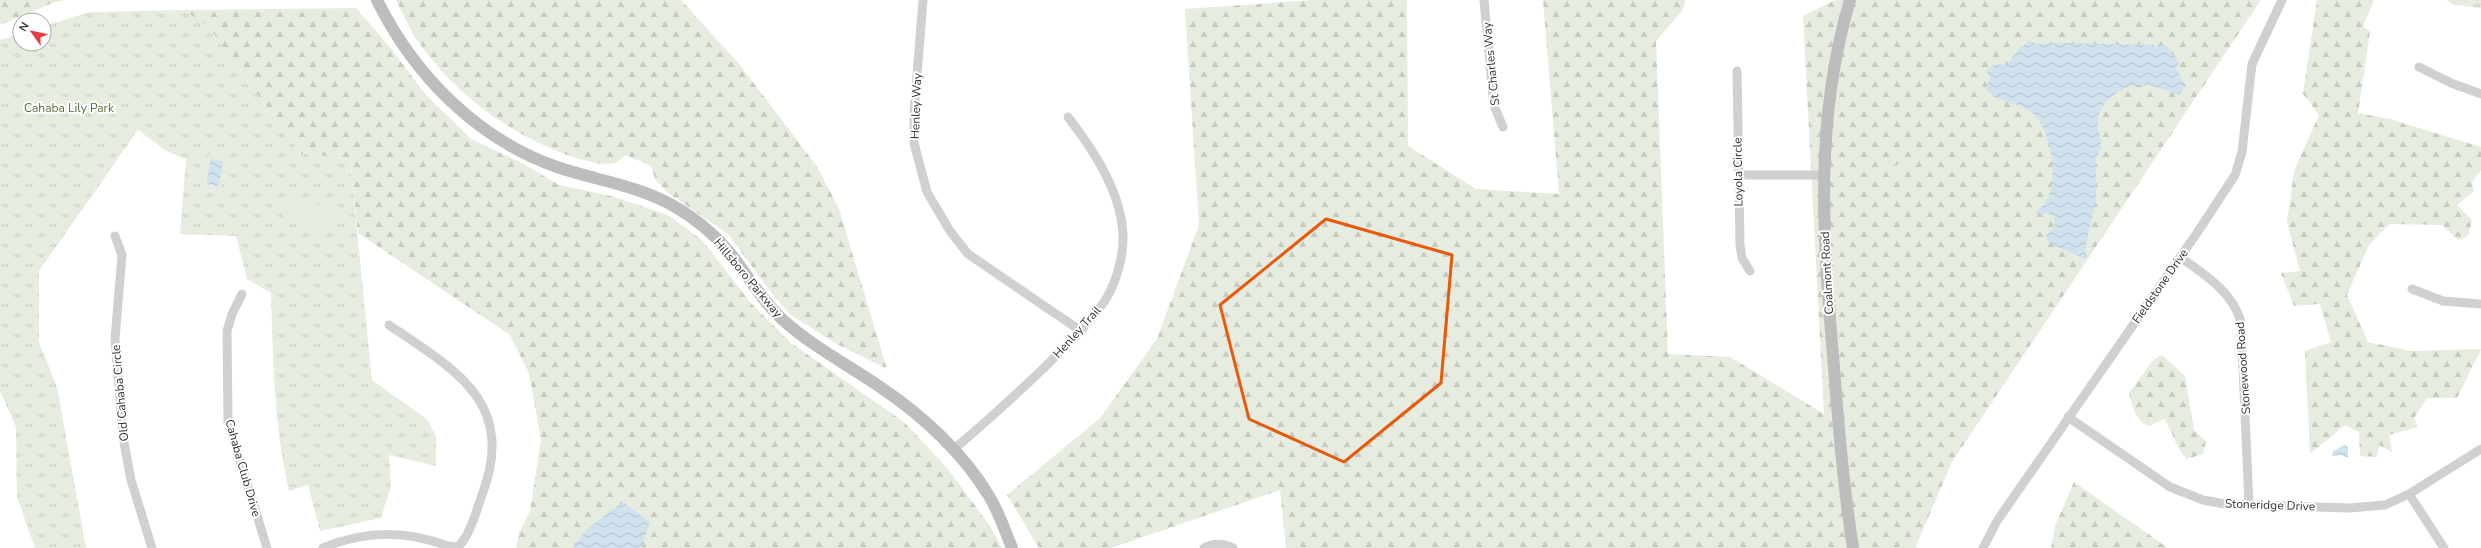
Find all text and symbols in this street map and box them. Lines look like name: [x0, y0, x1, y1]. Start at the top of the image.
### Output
north arrow: [12, 12, 52, 52]
text: N: [16, 19, 33, 34]
street label: St Charles Way: [1479, 21, 1503, 107]
street label: Henley Way: [907, 72, 925, 139]
park label: Cahaba Lily Park: [24, 100, 115, 116]
street label: Loyola Circle: [1729, 137, 1747, 207]
street label: Coalmont Road: [1817, 231, 1837, 315]
street label: Hillsboro Parkway: [710, 235, 786, 322]
street label: Fieldstone Drive: [2128, 246, 2192, 326]
street label: Henley Trail: [1049, 302, 1105, 361]
street label: Stonewood Road: [2232, 321, 2254, 415]
street label: Old Cahaba Circle: [108, 344, 132, 442]
street label: Cahaba Club Drive: [221, 417, 265, 519]
street label: Stoneridge Drive: [2225, 495, 2315, 515]

